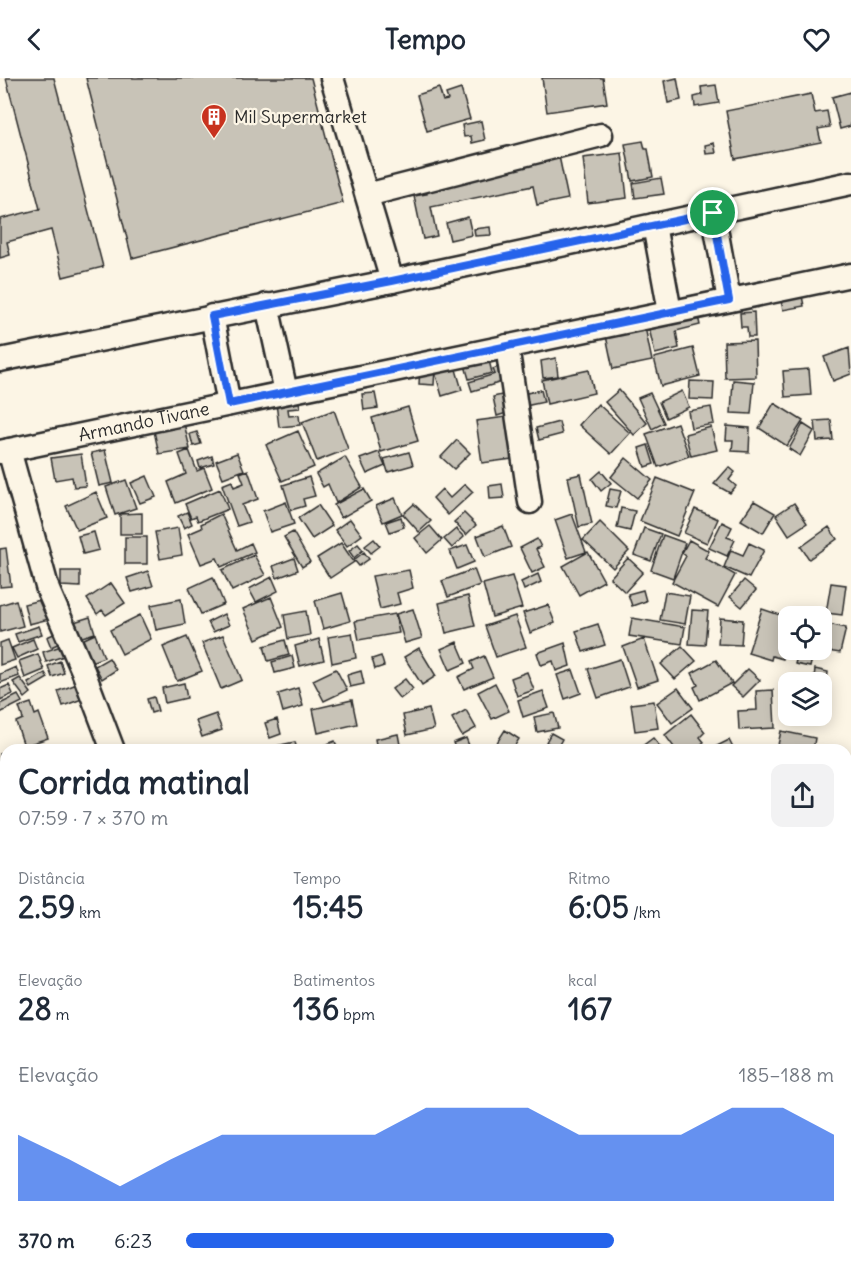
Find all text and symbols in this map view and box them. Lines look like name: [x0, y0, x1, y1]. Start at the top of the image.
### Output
text: Tempo: [385, 22, 466, 56]
icon: back: [18, 23, 51, 56]
icon: heart: [800, 23, 833, 56]
building icon: Mil Supermarket: [199, 102, 229, 140]
place label: Mil Supermarket: [234, 105, 367, 128]
pin: [687, 187, 738, 238]
icon: arrive: [696, 196, 729, 229]
street label: Armando Tivane: [76, 397, 211, 446]
map controls: [778, 606, 832, 726]
button: locate: [778, 606, 832, 660]
button: layers: [778, 672, 832, 726]
text: Corrida matinal: [18, 761, 250, 803]
button: share: [771, 764, 834, 827]
text: 07:59 · 7 × 370 m: [18, 805, 168, 830]
text: Distância: [18, 868, 85, 888]
text: Tempo: [293, 868, 341, 888]
text: Ritmo: [568, 868, 610, 888]
text: 2.59: [18, 888, 75, 926]
text: 15:45: [293, 888, 364, 926]
text: 6:05: [568, 888, 629, 926]
text: km: [75, 902, 101, 922]
text: /km: [629, 902, 661, 922]
text: Elevação: [18, 970, 82, 990]
text: Batimentos: [293, 970, 375, 990]
text: kcal: [568, 970, 597, 990]
text: 28: [18, 990, 52, 1028]
text: 136: [293, 990, 339, 1028]
text: 167: [568, 990, 612, 1028]
text: m: [52, 1004, 70, 1024]
text: bpm: [339, 1004, 375, 1024]
text: Elevação: [18, 1062, 99, 1087]
text: 185–188 m: [738, 1062, 834, 1087]
text: 370 m: [18, 1228, 75, 1253]
text: 6:23: [114, 1228, 152, 1253]

